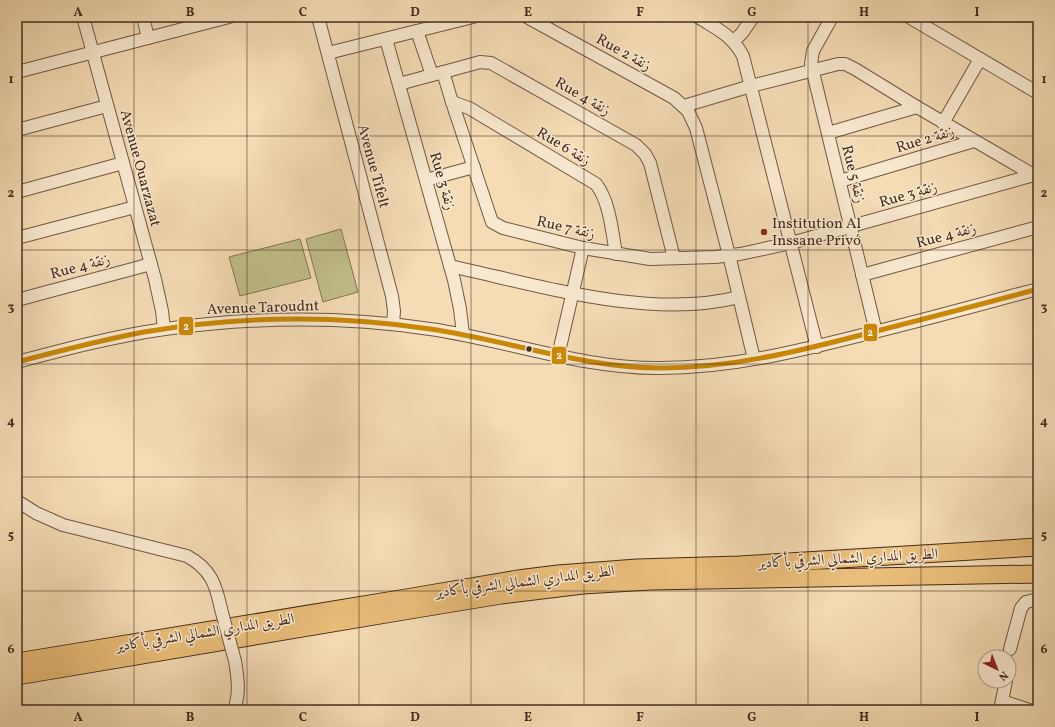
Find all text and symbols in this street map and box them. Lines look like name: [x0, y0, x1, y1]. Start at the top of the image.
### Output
text: A: [73, 4, 83, 22]
text: B: [186, 4, 195, 22]
text: C: [299, 4, 307, 22]
text: D: [410, 4, 420, 22]
text: E: [524, 4, 532, 22]
text: F: [636, 4, 644, 22]
text: G: [747, 4, 757, 22]
text: H: [859, 4, 869, 22]
text: I: [975, 4, 980, 22]
street label: Rue 2 زنقة: [592, 30, 655, 77]
text: 1: [8, 71, 14, 89]
text: 1: [1041, 71, 1047, 89]
street label: Rue 4 زنقة: [551, 73, 614, 122]
street label: Avenue Ouarzazat: [114, 108, 165, 229]
street label: Avenue Tifelt: [351, 122, 394, 211]
street label: Rue 2 زنقة: [894, 122, 957, 159]
street label: Rue 6 زنقة: [532, 123, 594, 172]
street label: Rue 5 زنقة: [835, 143, 870, 206]
street label: Rue 3 زنقة: [423, 150, 460, 213]
street label: Rue 3 زنقة: [877, 177, 940, 214]
text: 2: [8, 185, 15, 203]
text: 2: [1041, 185, 1048, 203]
street label: Rue 7 زنقة: [534, 212, 597, 245]
place label: Institution Al Inssane Privó: [772, 214, 861, 252]
street label: Rue 4 زنقة: [914, 218, 979, 254]
marker: Institution Al Inssane Privó: [759, 227, 769, 237]
street label: Rue 4 زنقة: [48, 249, 113, 285]
street label: Avenue Taroudnt: [207, 296, 320, 321]
text: 3: [8, 299, 15, 317]
text: 3: [1041, 299, 1048, 317]
line badge: 2: [178, 316, 194, 336]
text: 2: [183, 320, 189, 335]
line badge: 2: [863, 323, 878, 342]
text: 2: [867, 326, 873, 341]
unlabelled marker: [524, 344, 534, 354]
line badge: 2: [551, 346, 567, 365]
text: 2: [556, 349, 562, 364]
text: 4: [7, 413, 15, 431]
text: 4: [1040, 413, 1048, 431]
text: 5: [8, 527, 14, 545]
text: 5: [1041, 527, 1047, 545]
street label: الطريق المداري الشمالي الشرقي بأكادير: [755, 542, 939, 575]
street label: الطريق المداري الشمالي الشرقي بأكادير: [432, 559, 616, 604]
street label: الطريق المداري الشمالي الشرقي بأكادير: [112, 607, 296, 658]
text: 6: [7, 641, 15, 659]
text: 6: [1040, 641, 1048, 659]
north arrow: [977, 649, 1017, 689]
text: N: [995, 667, 1011, 683]
text: A: [73, 709, 83, 727]
text: B: [186, 709, 195, 727]
text: C: [299, 709, 307, 727]
text: D: [410, 709, 420, 727]
text: E: [524, 709, 532, 727]
text: F: [636, 709, 644, 727]
text: G: [747, 709, 757, 727]
text: H: [859, 709, 869, 727]
text: I: [975, 709, 980, 727]

